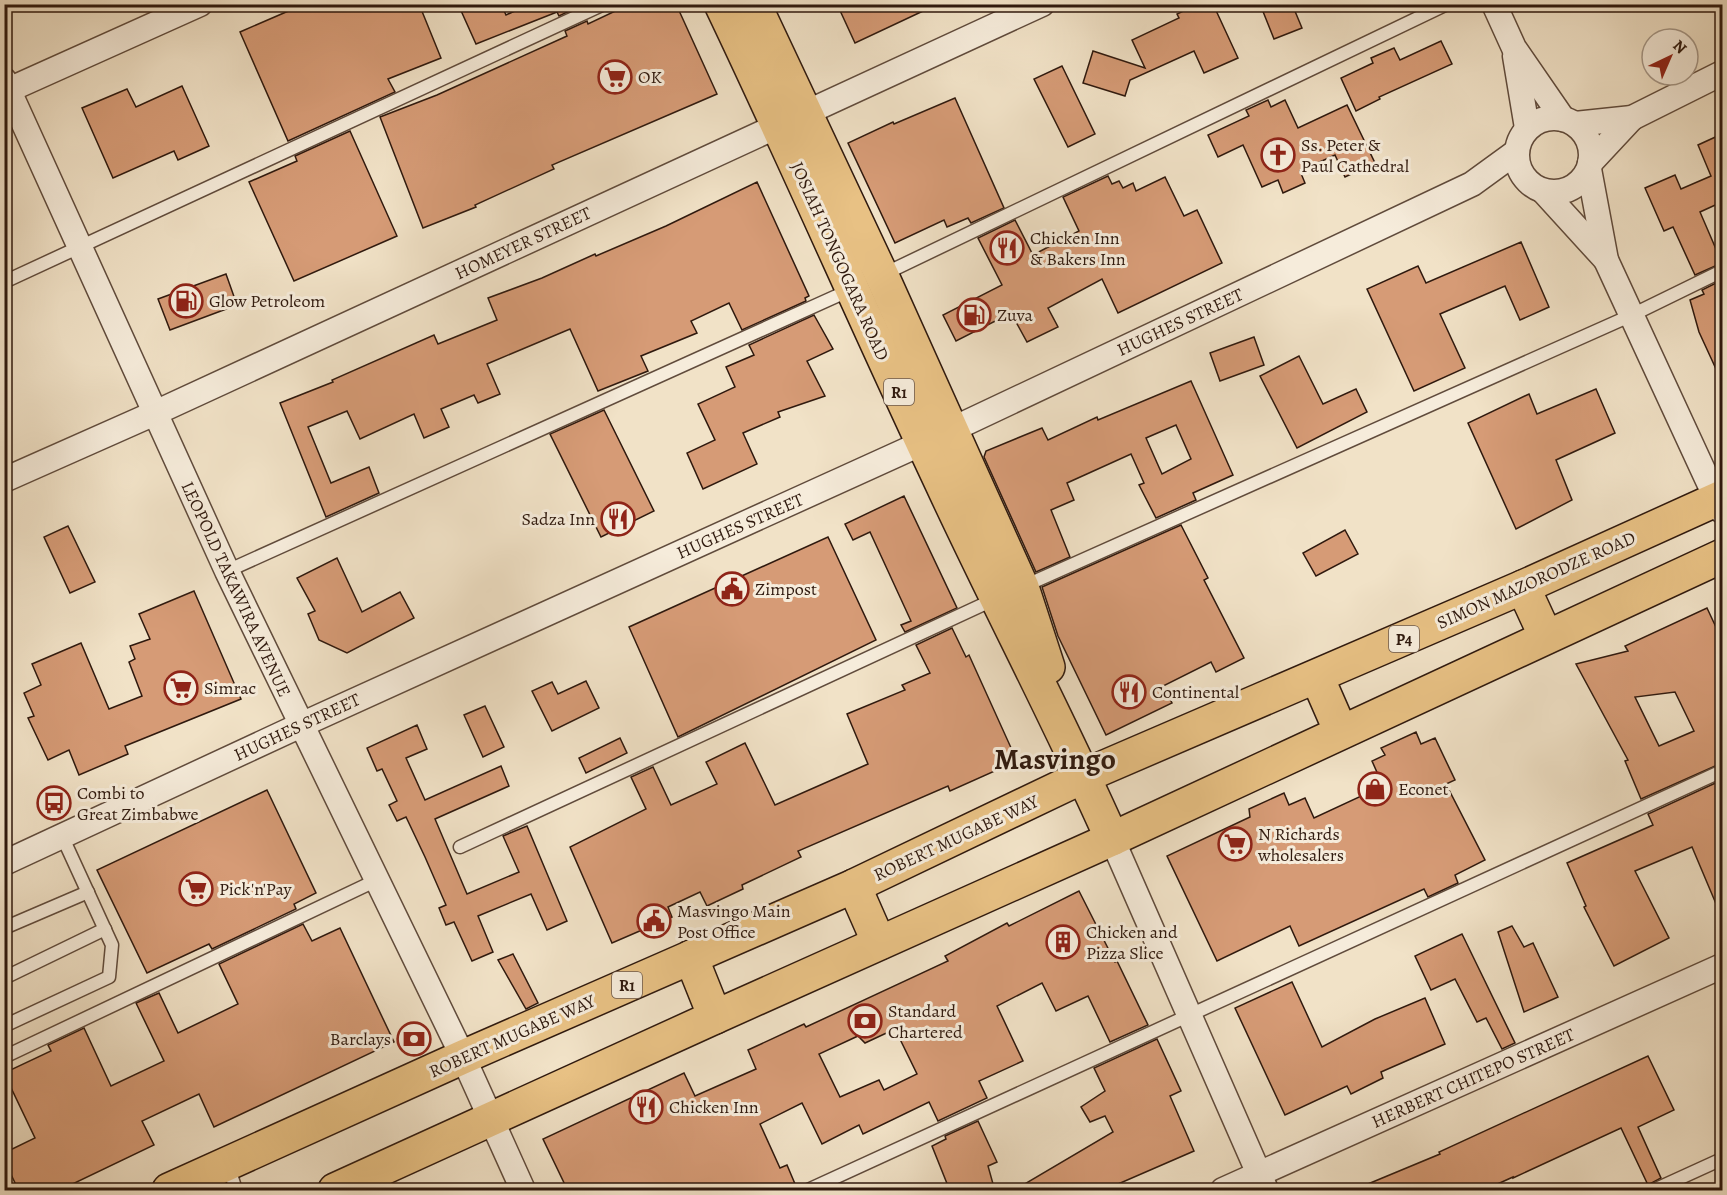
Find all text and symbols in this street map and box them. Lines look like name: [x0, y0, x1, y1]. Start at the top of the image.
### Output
north arrow: [1640, 27, 1700, 87]
text: N: [1668, 35, 1692, 59]
supermarket icon: OK: [597, 59, 633, 95]
place label: OK: [638, 65, 662, 89]
place label: Ss. Peter & Paul Cathedral: [1301, 133, 1410, 178]
church icon: Ss. Peter & Paul Cathedral: [1260, 137, 1296, 173]
street label: JOSIAH TONGOGARA ROAD: [785, 158, 895, 364]
street label: HOMEYER STREET: [451, 201, 595, 285]
place label: Chicken Inn & Bakers Inn: [1030, 226, 1126, 271]
restaurant icon: Chicken Inn & Bakers Inn: [989, 230, 1025, 266]
street label: HUGHES STREET: [1113, 282, 1247, 362]
fuel station icon: Glow Petroleom: [168, 283, 204, 319]
place label: Glow Petroleom: [209, 289, 325, 313]
fuel station icon: Zuva: [956, 297, 992, 333]
place label: Zuva: [997, 303, 1034, 327]
road number: R1: [884, 379, 914, 405]
street label: LEOPOLD TAKAWIRA AVENUE: [175, 477, 297, 701]
street label: HUGHES STREET: [673, 487, 807, 565]
restaurant icon: Sadza Inn: [600, 501, 636, 537]
place label: Sadza Inn: [521, 507, 595, 531]
street label: SIMON MAZORODZE ROAD: [1433, 525, 1639, 635]
public building icon: Zimpost: [714, 571, 750, 607]
place label: Zimpost: [755, 577, 817, 601]
road number: P4: [1389, 626, 1419, 652]
supermarket icon: Simrac: [163, 670, 199, 706]
restaurant icon: Continental: [1111, 674, 1147, 710]
place label: Simrac: [204, 676, 256, 700]
place label: Continental: [1152, 680, 1240, 704]
street label: HUGHES STREET: [230, 687, 364, 767]
district label: Masvingo: [994, 739, 1116, 779]
shop icon: Econet: [1357, 771, 1393, 807]
place label: Econet: [1398, 777, 1448, 801]
place label: Combi to Great Zimbabwe: [77, 781, 198, 826]
bus stop icon: Combi to Great Zimbabwe: [36, 785, 72, 821]
street label: ROBERT MUGABE WAY: [870, 789, 1044, 887]
place label: N Richards wholesalers: [1257, 822, 1344, 867]
supermarket icon: N Richards wholesalers: [1217, 826, 1253, 862]
supermarket icon: Pick'n'Pay: [178, 871, 214, 907]
place label: Pick'n'Pay: [219, 877, 292, 901]
place label: Masvingo Main Post Office: [677, 899, 791, 944]
public building icon: Masvingo Main Post Office: [636, 903, 672, 939]
place label: Chicken and Pizza Slice: [1086, 920, 1178, 965]
building icon: Chicken and Pizza Slice: [1045, 924, 1081, 960]
road number: R1: [612, 972, 642, 998]
street label: ROBERT MUGABE WAY: [425, 988, 600, 1083]
place label: Standard Chartered: [888, 999, 963, 1044]
bank icon: Standard Chartered: [847, 1003, 883, 1039]
bank icon: Barclays: [396, 1021, 432, 1057]
street label: HERBERT CHITEPO STREET: [1368, 1022, 1578, 1134]
place label: Barclays: [330, 1027, 391, 1051]
restaurant icon: Chicken Inn: [628, 1089, 664, 1125]
place label: Chicken Inn: [669, 1095, 759, 1119]

